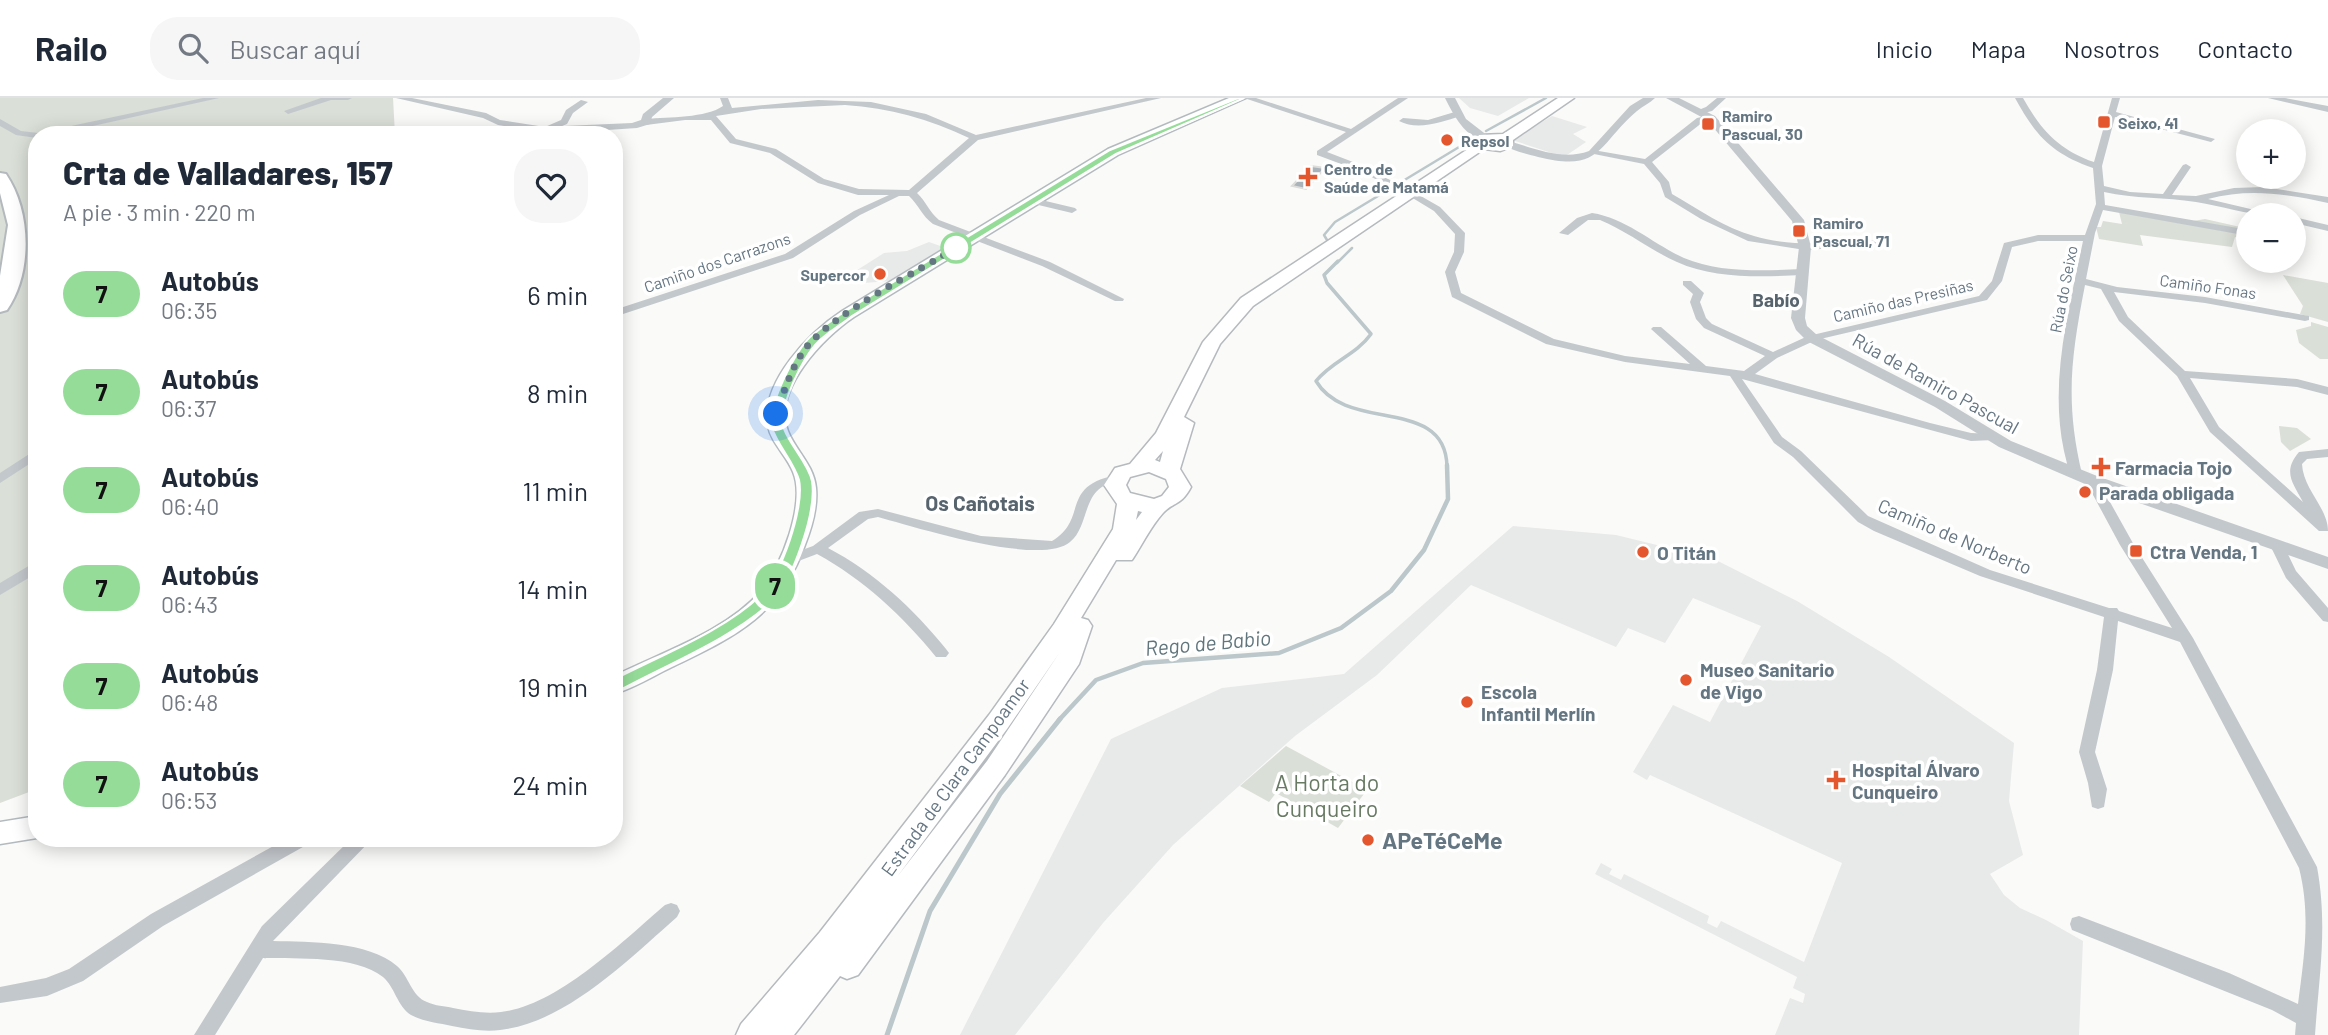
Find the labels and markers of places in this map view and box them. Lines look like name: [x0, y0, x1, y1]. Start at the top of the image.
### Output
place label: Ramiro Pascual, 30: [1722, 106, 1803, 143]
place label: Seixo, 41: [2118, 113, 2178, 132]
marker: Seixo, 41: [2096, 114, 2112, 130]
marker: Ramiro Pascual, 30: [1700, 116, 1716, 132]
place label: Repsol: [1461, 131, 1509, 150]
marker: Repsol: [1439, 132, 1455, 148]
place label: Centro de Saúde de Matamá: [1324, 159, 1449, 196]
marker: Centro de Saúde de Matamá: [1298, 167, 1318, 187]
place label: Ramiro Pascual, 71: [1813, 213, 1890, 250]
marker: Ramiro Pascual, 71: [1791, 223, 1807, 239]
unlabelled marker: [941, 233, 971, 263]
place label: Supercor: [801, 265, 866, 284]
marker: Supercor: [872, 266, 888, 282]
place label: Farmacia Tojo: [2115, 456, 2232, 479]
marker: Farmacia Tojo: [2093, 459, 2109, 475]
place label: Parada obligada: [2099, 481, 2234, 504]
marker: Parada obligada: [2077, 484, 2093, 500]
place label: Ctra Venda, 1: [2150, 540, 2257, 563]
place label: O Titán: [1657, 541, 1716, 564]
marker: Ctra Venda, 1: [2128, 543, 2144, 559]
marker: O Titán: [1635, 544, 1651, 560]
place label: Museo Sanitario de Vigo: [1700, 658, 1835, 703]
marker: Museo Sanitario de Vigo: [1678, 672, 1694, 688]
place label: Escola Infantil Merlín: [1481, 680, 1595, 725]
marker: Escola Infantil Merlín: [1459, 694, 1475, 710]
place label: Hospital Álvaro Cunqueiro: [1852, 758, 1980, 803]
marker: Hospital Álvaro Cunqueiro: [1826, 770, 1846, 790]
place label: APeTéCeMe: [1382, 826, 1503, 854]
marker: APeTéCeMe: [1360, 832, 1376, 848]

